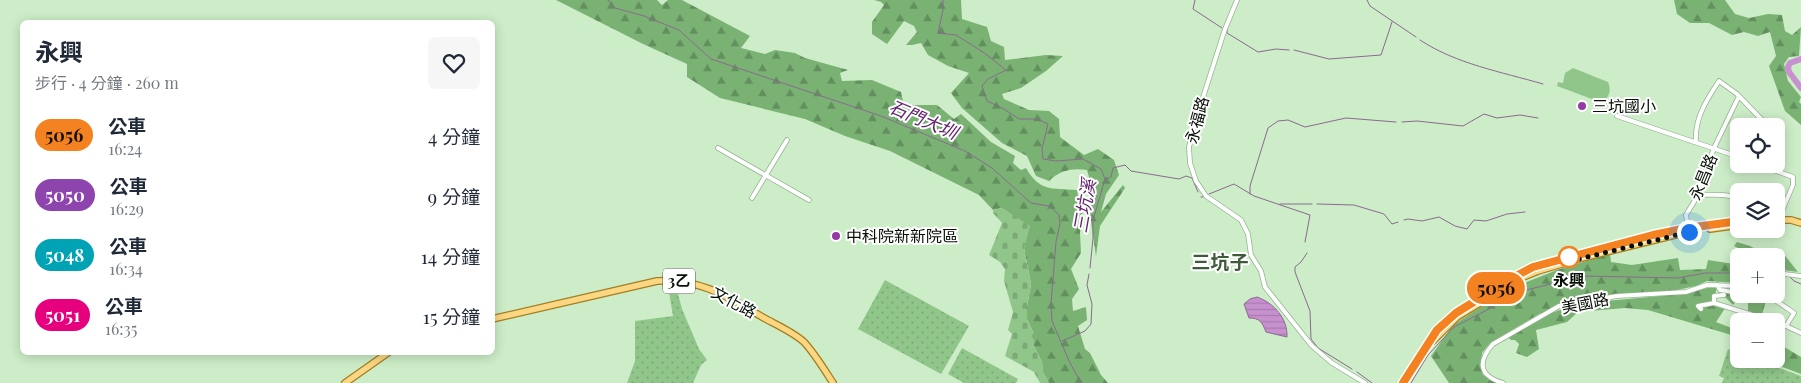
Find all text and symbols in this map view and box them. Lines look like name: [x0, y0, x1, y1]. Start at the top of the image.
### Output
text: 永興: [35, 35, 83, 67]
button: heart: [428, 37, 480, 89]
text: 步行 · 4 分鐘 · 260 m: [35, 72, 179, 93]
water label: 石門大圳: [886, 94, 964, 145]
street label: 永福路: [1180, 94, 1213, 146]
place label: 三坑國小: [1592, 95, 1656, 116]
marker: 三坑國小: [1576, 100, 1588, 112]
text: 公車: [108, 112, 146, 138]
map controls: [1730, 118, 1785, 368]
button: locate: [1730, 118, 1785, 173]
text: 5056: [45, 123, 83, 147]
text: 4 分鐘: [428, 123, 480, 149]
text: 16:24: [108, 138, 142, 159]
street label: 永昌路: [1684, 151, 1721, 203]
text: 公車: [110, 172, 148, 198]
water label: 三坑溪: [1068, 174, 1101, 234]
text: 5050: [45, 183, 85, 207]
text: 9 分鐘: [428, 183, 480, 209]
button: layers: [1730, 183, 1785, 238]
text: 16:29: [110, 198, 144, 219]
your location: [1677, 220, 1702, 245]
place label: 中科院新新院區: [846, 225, 958, 246]
marker: 中科院新新院區: [830, 230, 842, 242]
text: 公車: [109, 232, 147, 258]
text: 5048: [45, 243, 84, 267]
text: 14 分鐘: [421, 243, 480, 269]
marker: 永興: [1558, 246, 1580, 268]
district label: 三坑子: [1191, 248, 1249, 274]
button: +: [1730, 248, 1785, 303]
text: 16:34: [109, 258, 143, 279]
road number: 3乙: [663, 268, 695, 294]
place label: 永興: [1553, 269, 1585, 290]
line badge: 5056: [1461, 272, 1531, 304]
text: 5056: [1477, 276, 1515, 300]
street label: 文化路: [708, 281, 760, 322]
street label: 美國路: [1559, 288, 1610, 317]
text: 公車: [105, 292, 143, 318]
text: 5051: [45, 303, 80, 327]
text: 15 分鐘: [423, 303, 480, 329]
button: −: [1730, 313, 1785, 368]
text: 16:35: [105, 318, 137, 339]

